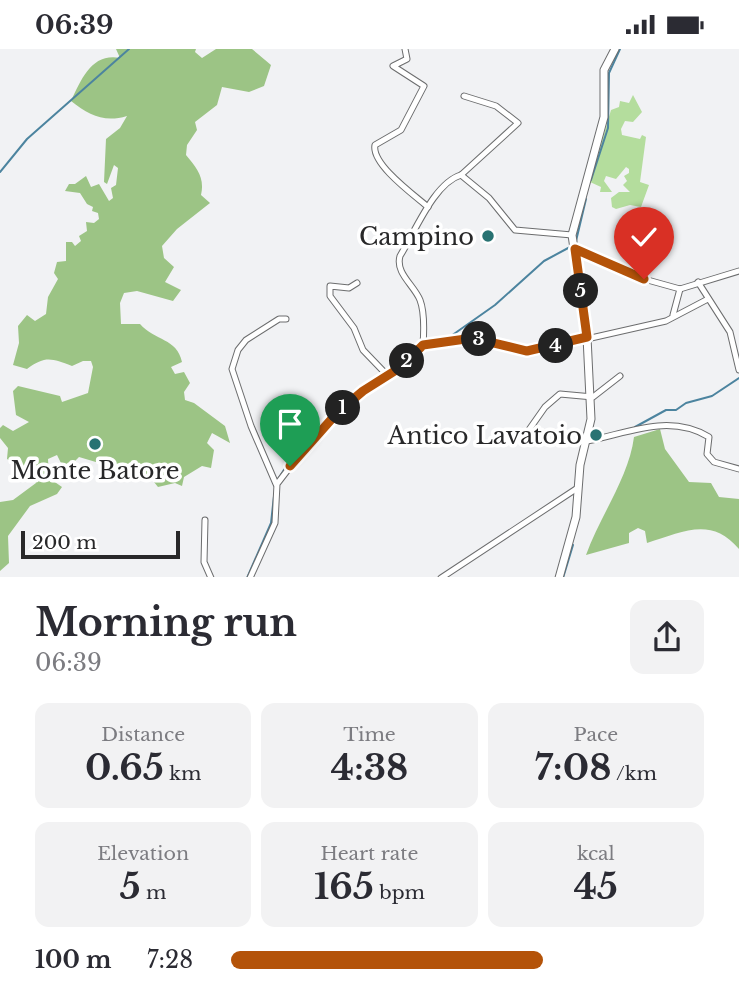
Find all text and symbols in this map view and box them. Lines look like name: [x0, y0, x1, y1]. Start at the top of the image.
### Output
text: 06:39: [35, 9, 114, 41]
pin: [614, 207, 674, 279]
icon: check: [625, 218, 663, 256]
place label: Campino: [359, 222, 474, 251]
marker: Campino: [480, 228, 496, 244]
pin: 5: [564, 273, 598, 309]
text: 5: [575, 279, 586, 302]
pin: 3: [462, 321, 496, 357]
text: 3: [472, 327, 485, 350]
pin: 4: [538, 329, 574, 363]
text: 4: [549, 334, 562, 357]
pin: 2: [390, 343, 424, 379]
text: 2: [400, 349, 413, 372]
pin: 1: [326, 391, 360, 425]
pin: [260, 394, 320, 466]
text: 1: [338, 396, 347, 419]
icon: arrive: [271, 405, 309, 443]
place label: Antico Lavatoio: [387, 421, 582, 450]
marker: Antico Lavatoio: [588, 427, 604, 443]
marker: Monte Batore: [87, 436, 103, 452]
place label: Monte Batore: [11, 456, 179, 485]
scale bar: [21, 529, 180, 560]
text: 200 m: [32, 531, 97, 554]
text: Morning run: [35, 599, 297, 646]
button: share: [630, 600, 704, 674]
text: 06:39: [35, 649, 102, 677]
text: Distance: [101, 723, 185, 746]
text: Time: [343, 723, 396, 746]
text: Pace: [574, 723, 618, 746]
text: 0.65: [85, 746, 164, 789]
text: 4:38: [331, 746, 408, 789]
text: 7:08: [535, 746, 611, 789]
text: km: [164, 762, 201, 785]
text: /km: [611, 762, 657, 785]
text: Elevation: [97, 842, 189, 865]
text: Heart rate: [321, 842, 418, 865]
text: kcal: [577, 842, 615, 865]
text: 5: [120, 865, 141, 908]
text: 165: [314, 865, 374, 908]
text: 45: [574, 865, 618, 908]
text: m: [141, 881, 167, 904]
text: bpm: [374, 881, 425, 904]
text: 100 m: [35, 946, 111, 974]
text: 7:28: [147, 946, 193, 974]

